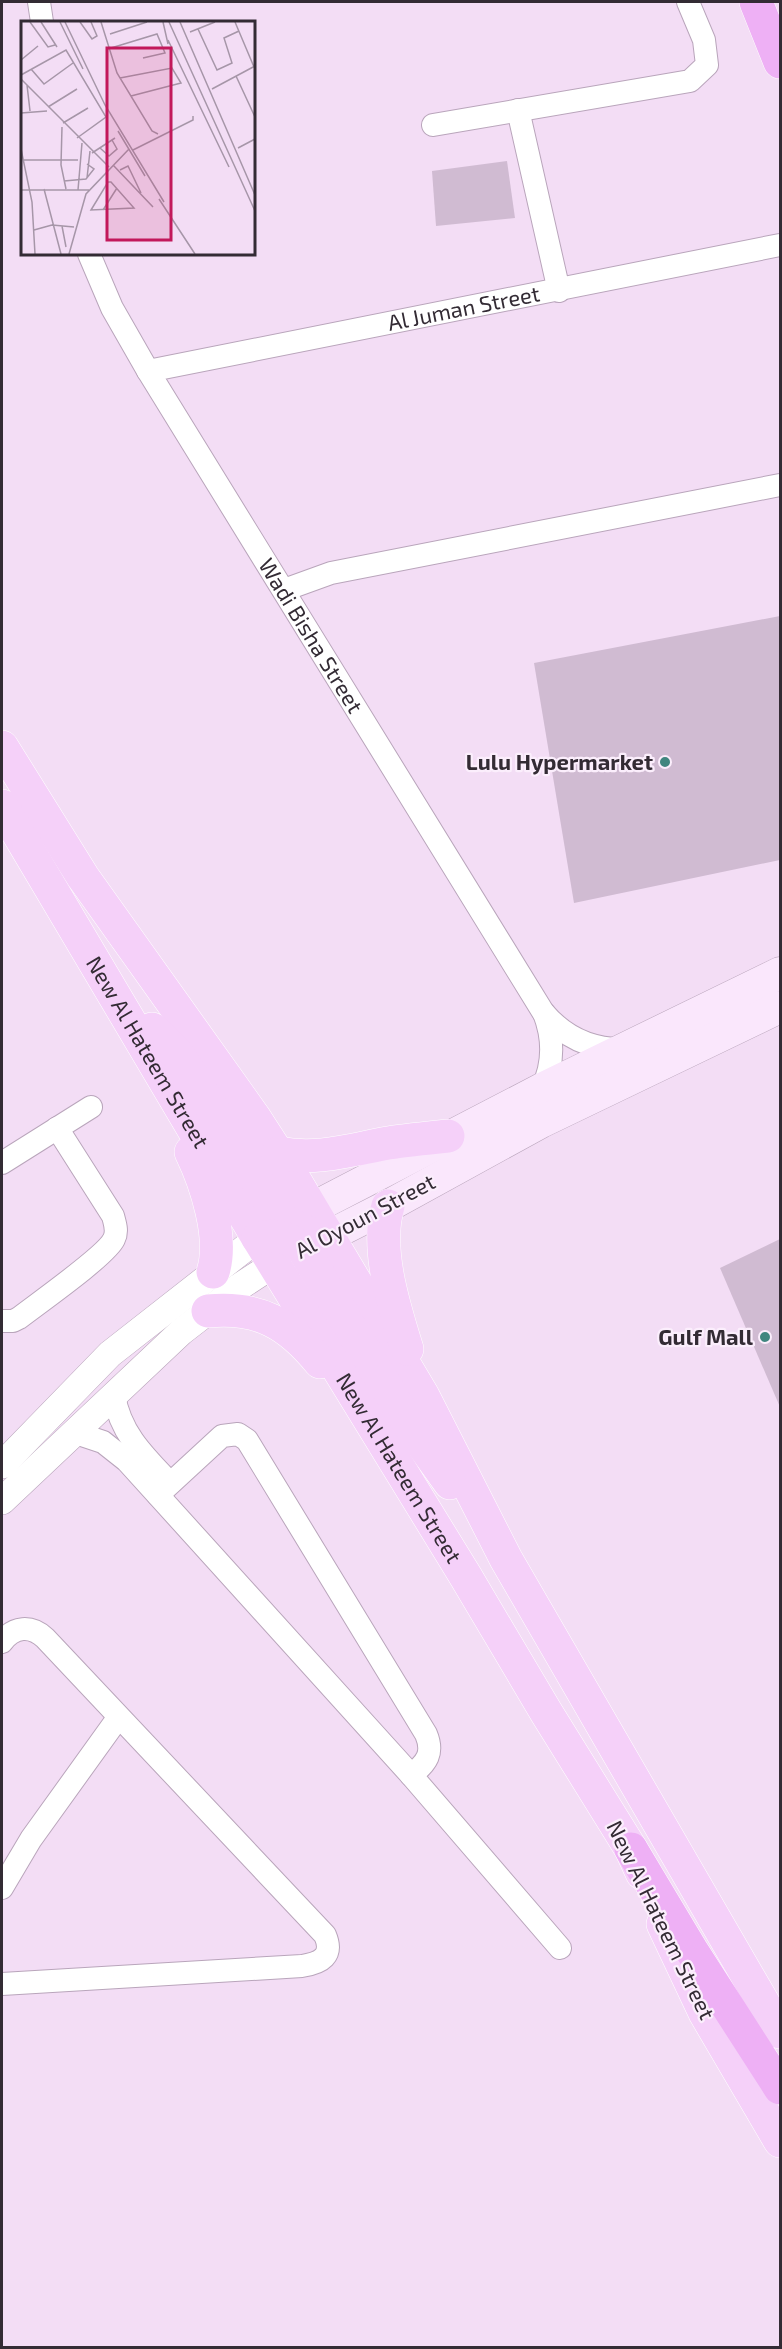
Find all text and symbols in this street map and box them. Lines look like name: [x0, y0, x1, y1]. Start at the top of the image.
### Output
inset map: [21, 21, 255, 255]
street label: Al Juman Street: [385, 279, 542, 335]
street label: Wadi Bisha Street: [254, 553, 369, 717]
place label: Lulu Hypermarket: [466, 748, 653, 775]
marker: Lulu Hypermarket: [658, 755, 672, 769]
street label: New Al Hateem Street: [82, 951, 215, 1152]
street label: Al Oyoun Street: [290, 1167, 439, 1263]
place label: Gulf Mall: [658, 1323, 754, 1349]
marker: Gulf Mall: [758, 1330, 772, 1344]
street label: New Al Hateem Street: [332, 1368, 468, 1567]
street label: New Al Hateem Street: [602, 1816, 721, 2023]

